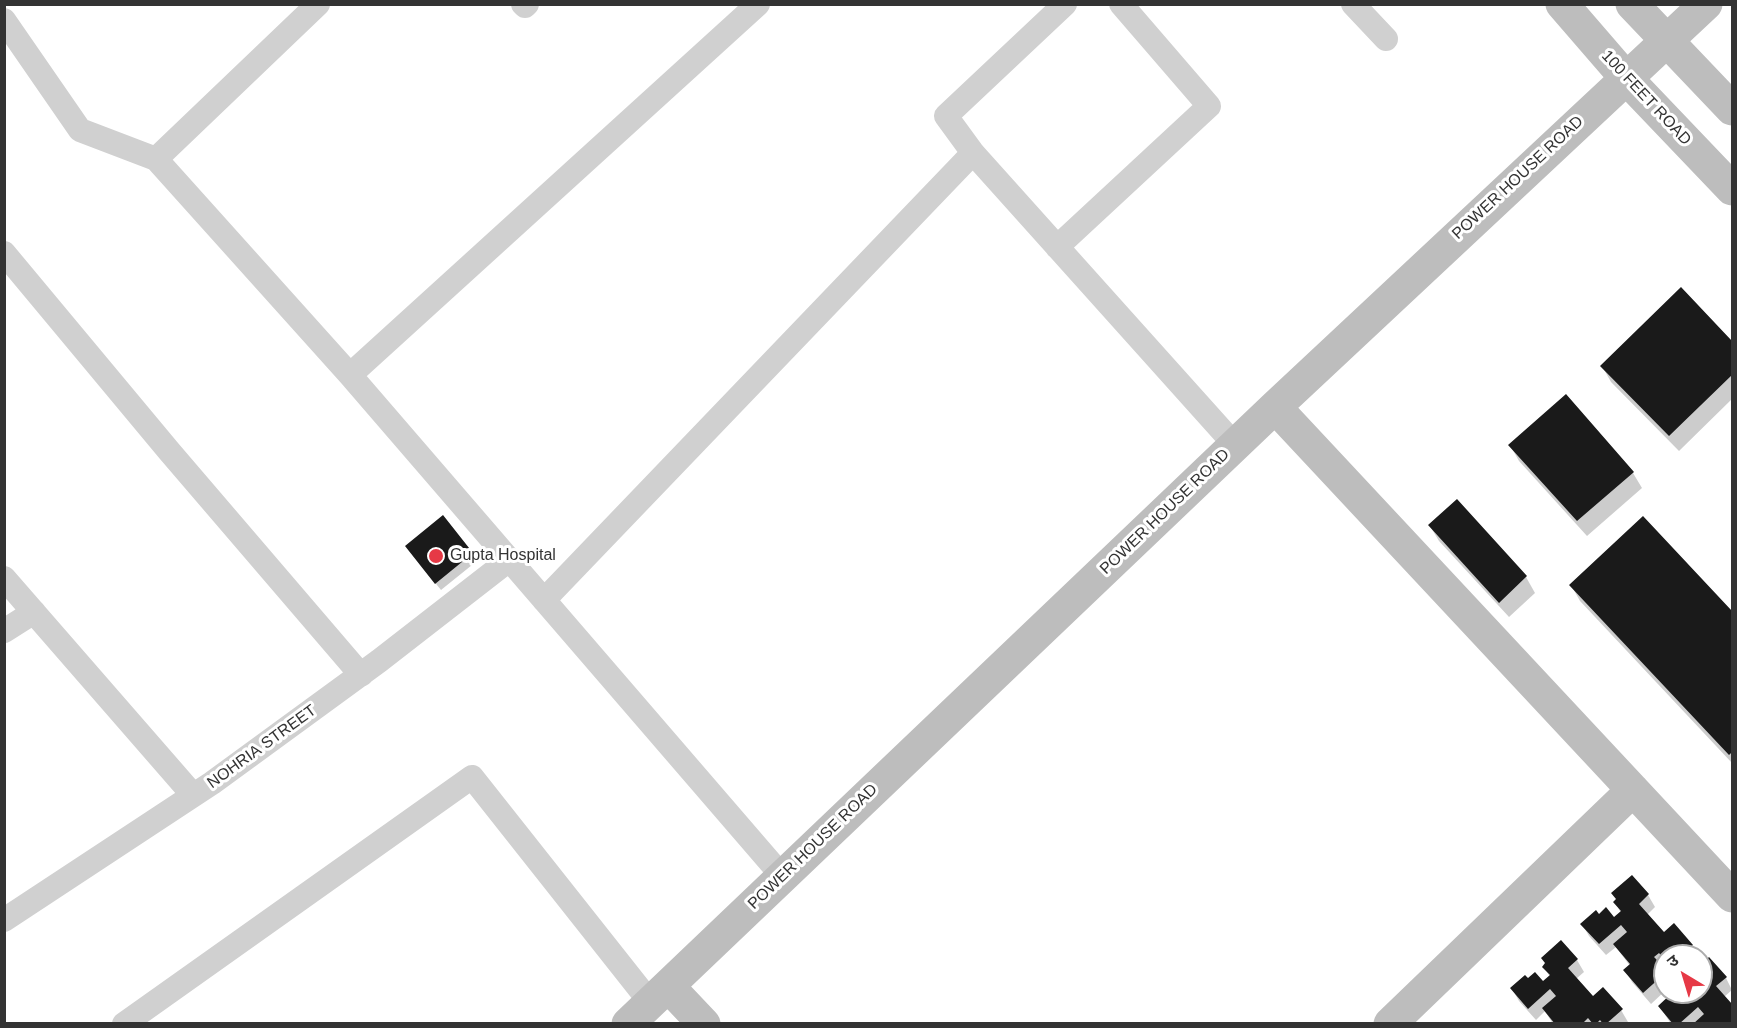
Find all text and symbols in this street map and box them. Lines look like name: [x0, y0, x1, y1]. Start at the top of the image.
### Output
street label: 100 FEET ROAD: [1597, 47, 1695, 149]
street label: POWER HOUSE ROAD: [1448, 112, 1588, 244]
street label: POWER HOUSE ROAD: [1096, 445, 1234, 579]
place label: Gupta Hospital: [450, 546, 556, 566]
marker: Gupta Hospital: [427, 547, 445, 565]
street label: NOHRIA STREET: [204, 701, 320, 793]
street label: POWER HOUSE ROAD: [744, 780, 882, 914]
north arrow: [1653, 944, 1713, 1004]
text: उ: [1664, 951, 1682, 971]

